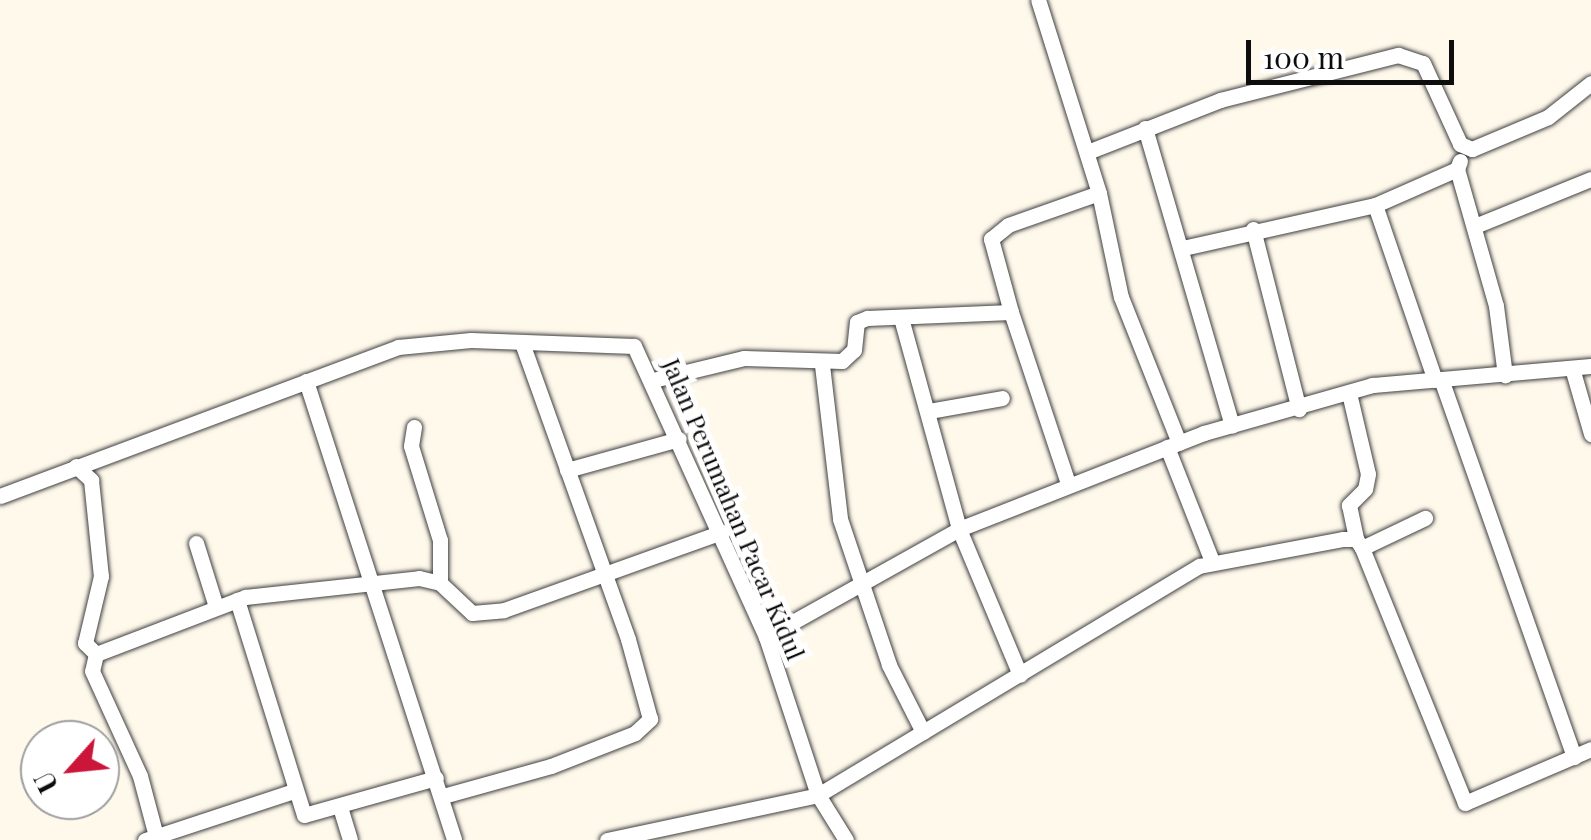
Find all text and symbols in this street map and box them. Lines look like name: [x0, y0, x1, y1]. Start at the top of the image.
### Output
scale bar: [1251, 20, 1458, 82]
text: 100 m: [1263, 37, 1344, 77]
street label: Jalan Perumahan Pacar Kidul: [657, 353, 811, 665]
north arrow: [20, 720, 120, 820]
text: U: [24, 766, 65, 800]

